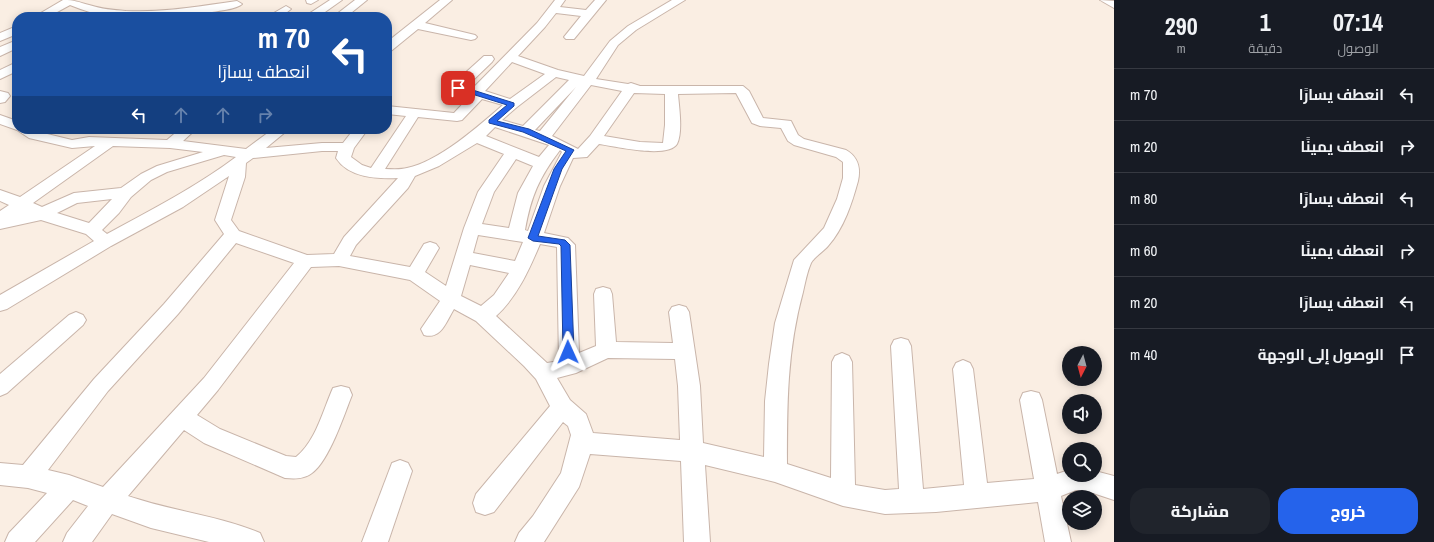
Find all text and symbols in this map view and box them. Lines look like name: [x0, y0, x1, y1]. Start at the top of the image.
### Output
text: 1: [1260, 6, 1271, 38]
text: 07:14: [1333, 6, 1383, 38]
text: 290: [1165, 10, 1198, 42]
text: 70 m: [258, 19, 310, 57]
icon: left: [324, 28, 376, 80]
text: m: [1177, 40, 1186, 57]
text: دقيقة: [1248, 40, 1282, 57]
text: الوصول: [1337, 40, 1379, 57]
text: انعطف يسارًا: [217, 59, 310, 84]
pin: [441, 71, 475, 105]
icon: arrive: [447, 77, 469, 99]
text: 70 m: [1130, 84, 1157, 105]
text: انعطف يسارًا: [1299, 84, 1384, 105]
icon: left: [1396, 84, 1418, 106]
icon: left: [128, 104, 150, 126]
icon: ahead: [170, 104, 192, 126]
icon: ahead: [212, 104, 234, 126]
icon: right: [254, 104, 276, 126]
text: 20 m: [1130, 136, 1157, 157]
text: انعطف يمينًا: [1301, 136, 1384, 157]
icon: right: [1396, 136, 1418, 158]
text: 80 m: [1130, 188, 1157, 209]
text: انعطف يسارًا: [1299, 188, 1384, 209]
icon: left: [1396, 188, 1418, 210]
text: 60 m: [1130, 240, 1157, 261]
text: انعطف يمينًا: [1301, 240, 1384, 261]
icon: right: [1396, 240, 1418, 262]
text: 20 m: [1130, 292, 1157, 313]
text: انعطف يسارًا: [1299, 292, 1384, 313]
icon: left: [1396, 292, 1418, 314]
position arrow: [547, 331, 589, 373]
text: 40 m: [1130, 344, 1157, 365]
text: الوصول إلى الوجهة: [1258, 344, 1384, 365]
icon: arrive: [1396, 344, 1418, 366]
north arrow: [1062, 346, 1102, 386]
map controls: [1062, 346, 1102, 530]
button: sound: [1062, 394, 1102, 434]
button: search: [1062, 442, 1102, 482]
button: مشاركة: [1130, 488, 1270, 534]
button: خروج: [1278, 488, 1418, 534]
button: layers: [1062, 490, 1102, 530]

